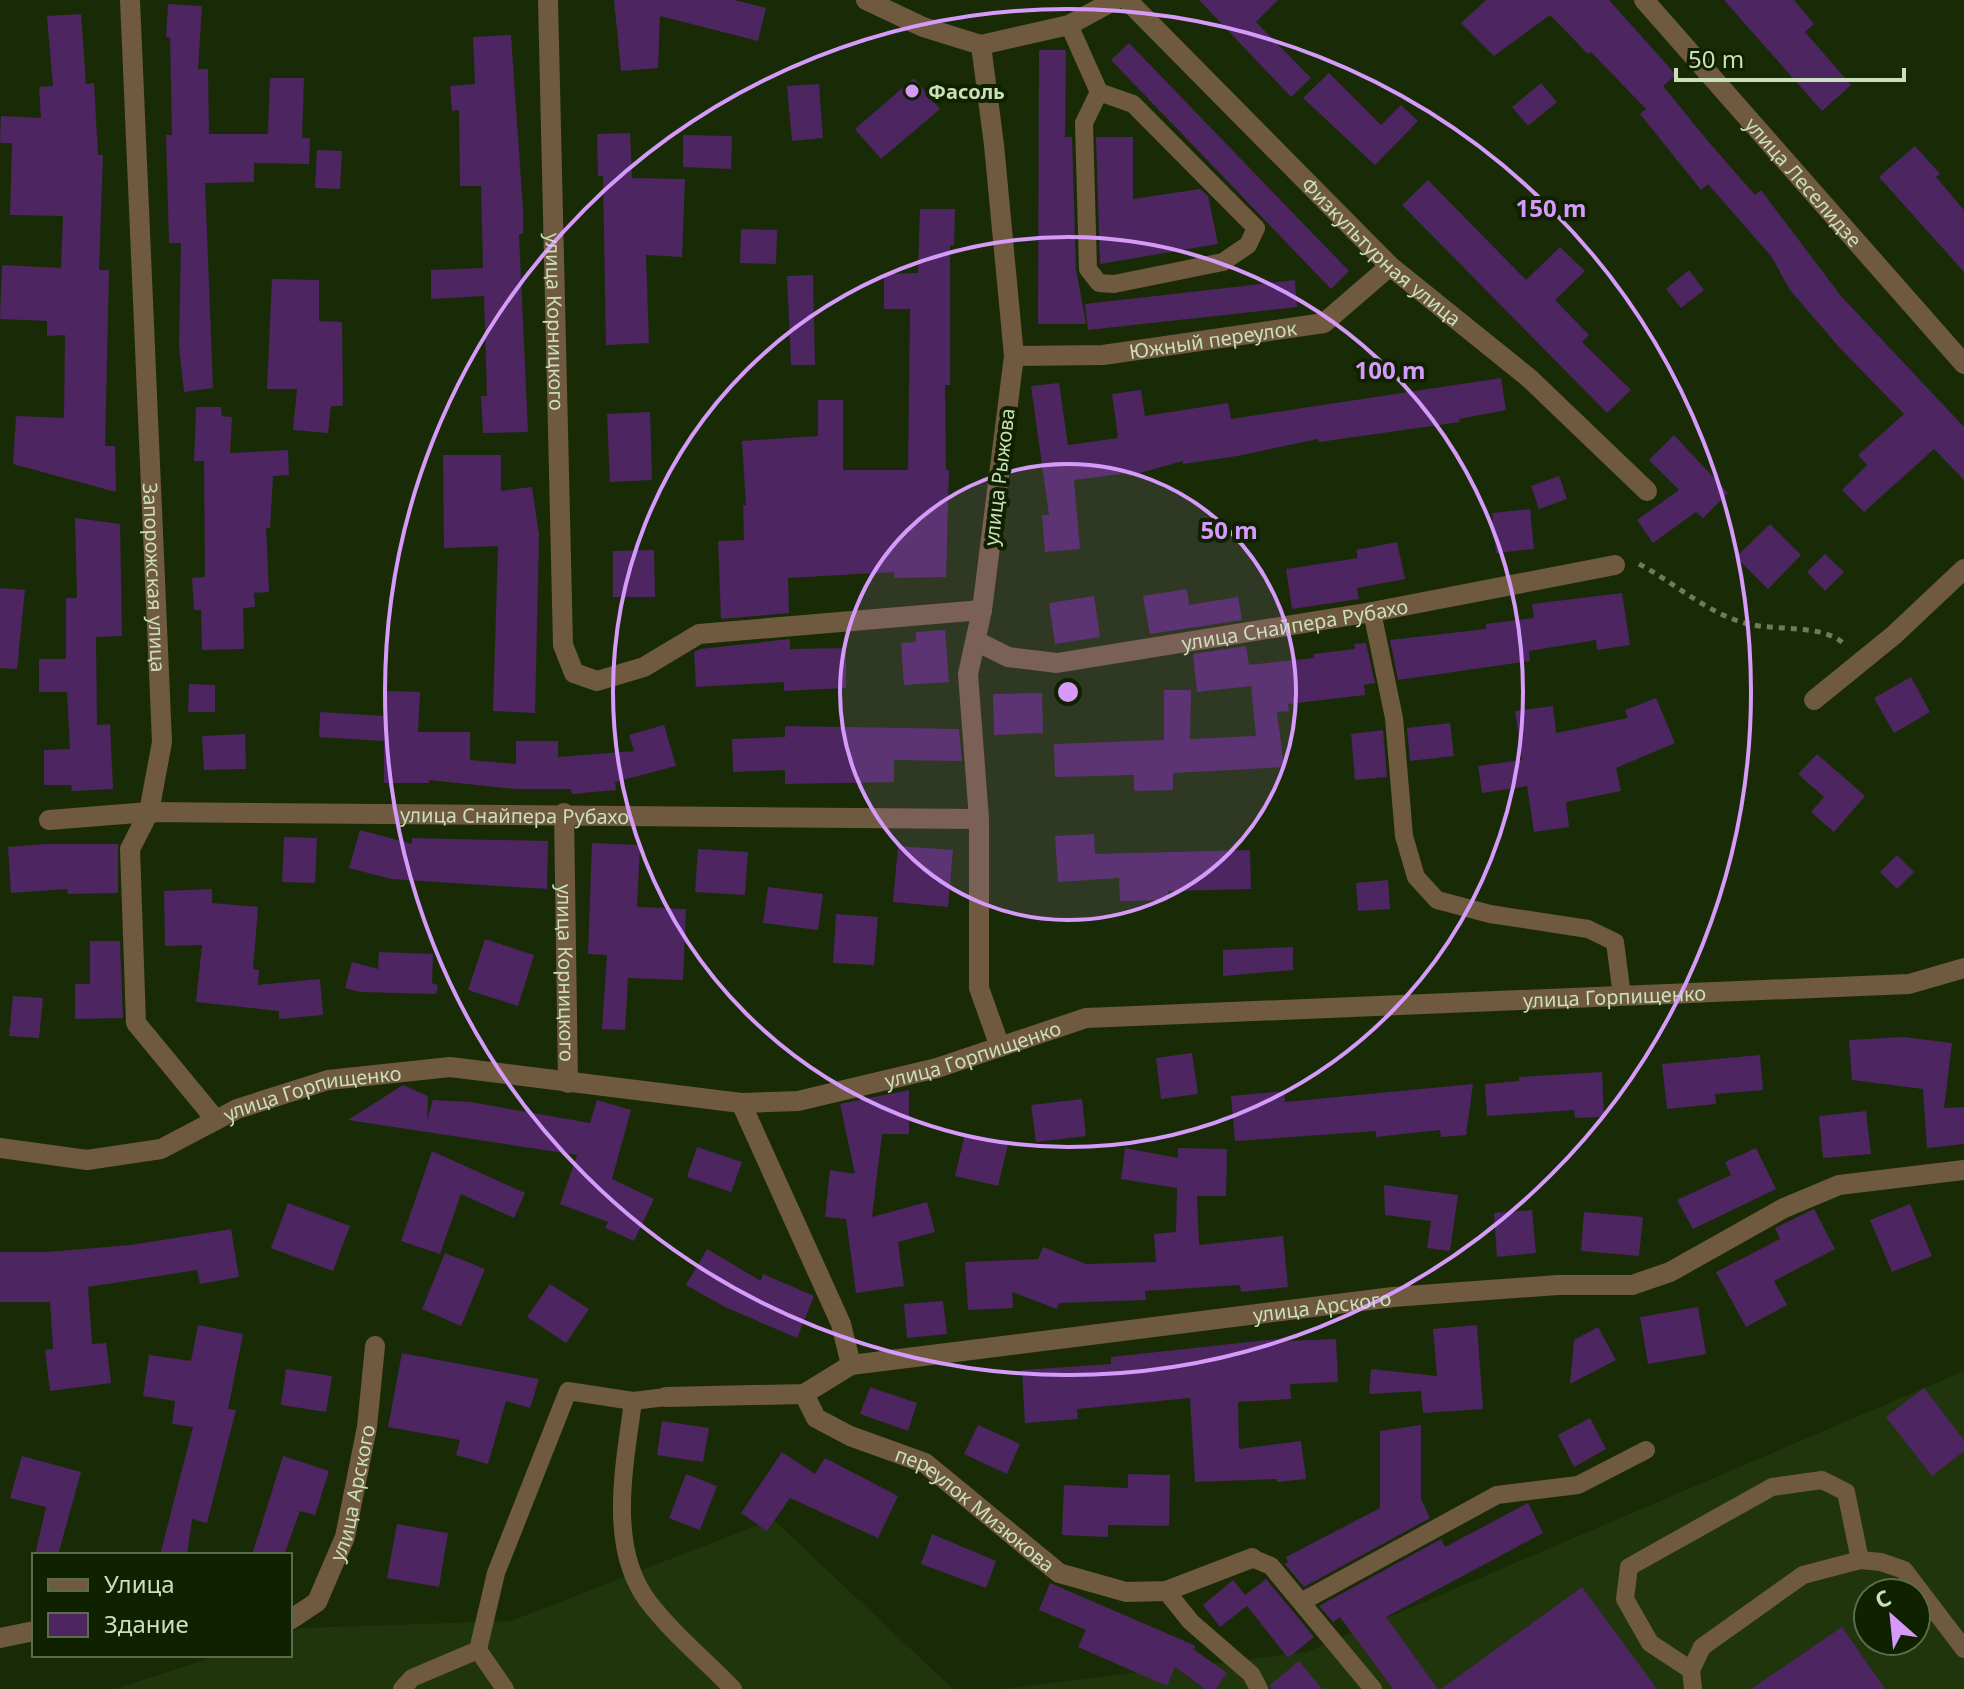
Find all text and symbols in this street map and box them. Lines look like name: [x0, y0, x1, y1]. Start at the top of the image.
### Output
scale bar: [1676, 32, 1904, 82]
text: 50 m: [1688, 42, 1744, 75]
place label: Фасоль: [928, 78, 1005, 105]
marker: Фасоль: [903, 82, 921, 100]
street label: улица Леселидзе: [1739, 111, 1868, 253]
street label: Физкультурная улица: [1296, 171, 1467, 332]
text: 150 m: [1516, 191, 1586, 224]
street label: улица Корницкого: [540, 233, 571, 411]
street label: Южный переулок: [1127, 314, 1299, 365]
text: 100 m: [1355, 353, 1425, 386]
street label: улица Рыжова: [977, 407, 1021, 547]
street label: Запорожская улица: [137, 482, 172, 673]
text: 50 m: [1200, 513, 1258, 546]
street label: улица Снайпера Рубахо: [1180, 592, 1410, 656]
centre of rings: [1054, 678, 1082, 706]
street label: улица Снайпера Рубахо: [400, 801, 629, 830]
street label: улица Корницкого: [552, 884, 581, 1062]
street label: улица Горпищенко: [1522, 979, 1707, 1013]
street label: улица Горпищенко: [882, 1014, 1064, 1093]
street label: улица Горпищенко: [218, 1059, 403, 1128]
street label: улица Арского: [1251, 1284, 1393, 1328]
street label: улица Арского: [323, 1422, 381, 1565]
street label: переулок Мизюкова: [892, 1440, 1061, 1578]
legend: [32, 1553, 292, 1657]
text: Улица: [104, 1567, 175, 1600]
north arrow: [1852, 1577, 1932, 1657]
text: С: [1869, 1582, 1896, 1615]
text: Здание: [104, 1607, 189, 1640]

